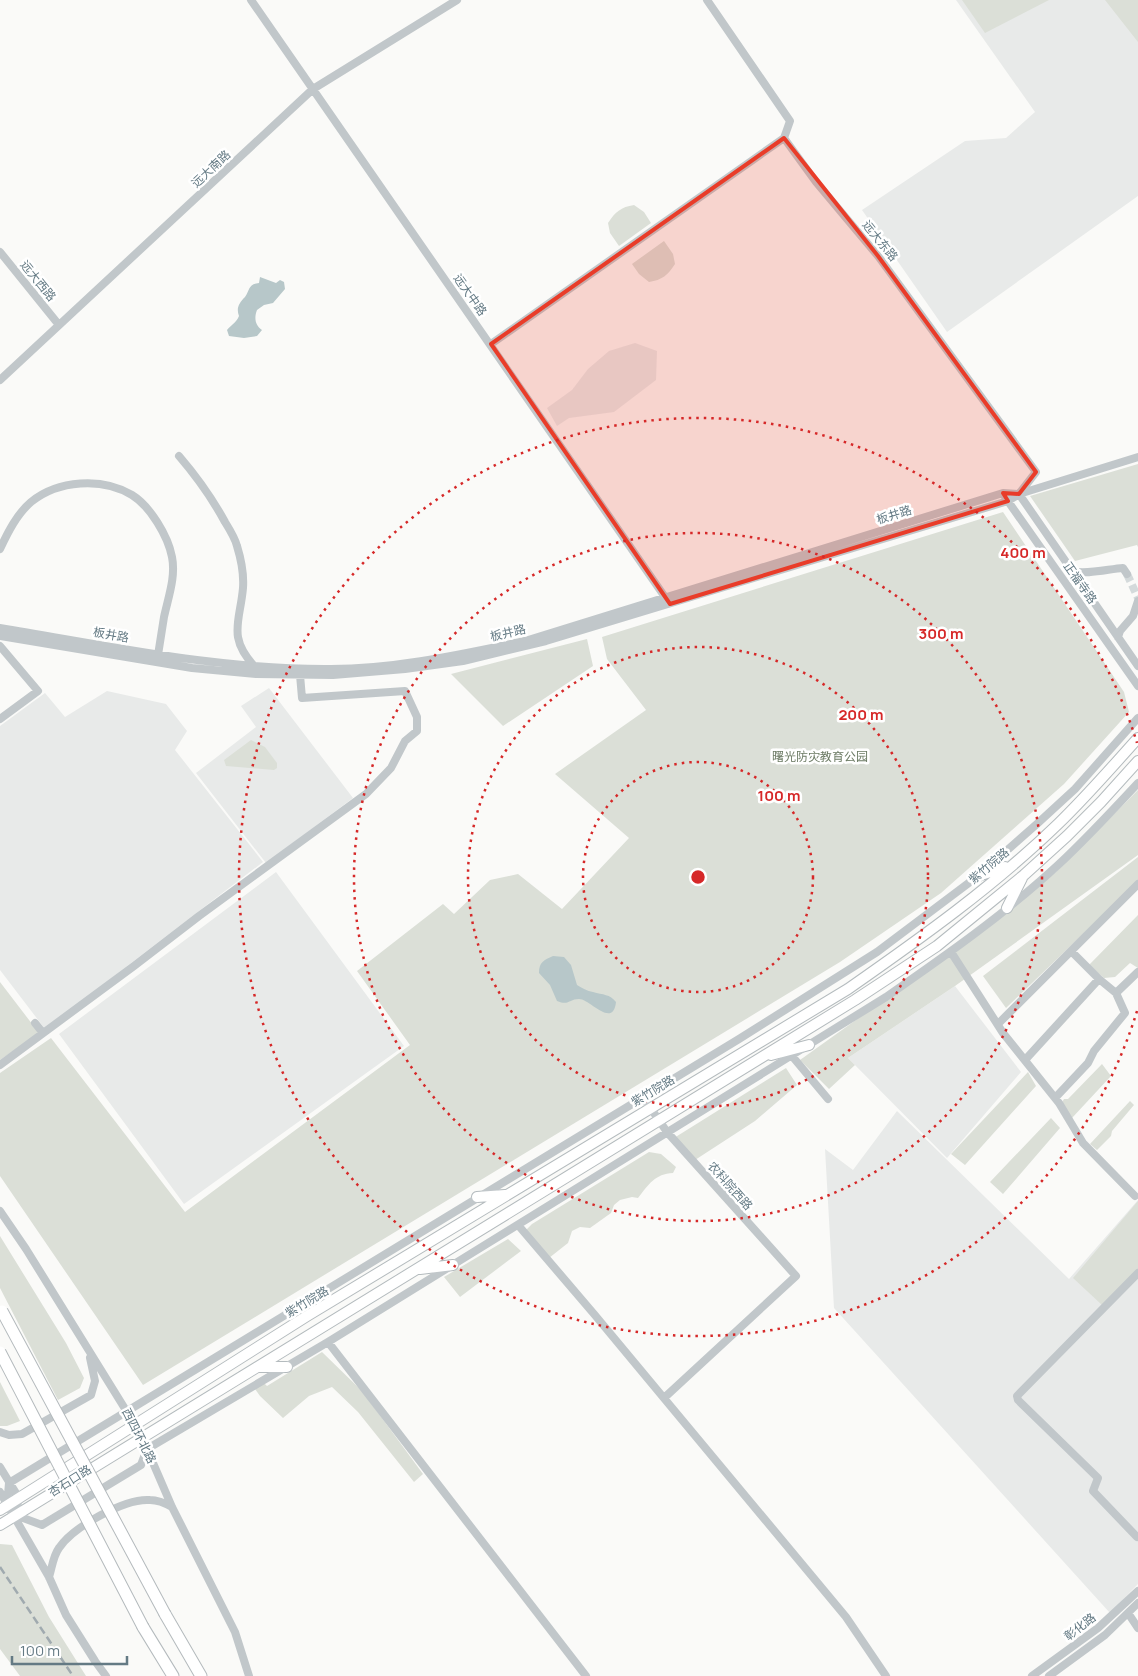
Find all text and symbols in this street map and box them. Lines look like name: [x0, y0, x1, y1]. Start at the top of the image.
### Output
street label: 远大南路: [187, 146, 234, 191]
street label: 远大东路: [859, 217, 902, 265]
street label: 远大西路: [17, 257, 60, 305]
street label: 远大中路: [450, 270, 491, 319]
street label: 板井路: [874, 501, 914, 528]
text: 400 m: [1000, 542, 1046, 563]
street label: 正福寺路: [1060, 558, 1101, 607]
street label: 板井路: [488, 620, 527, 645]
street label: 板井路: [92, 623, 130, 646]
text: 300 m: [919, 623, 963, 644]
text: 200 m: [838, 704, 884, 725]
park label: 曙光防灾教育公园: [772, 748, 868, 765]
text: 100 m: [758, 785, 800, 806]
street label: 紫竹院路: [965, 844, 1013, 888]
centre of rings: [689, 868, 707, 886]
street label: 紫竹院路: [628, 1071, 678, 1110]
street label: 农科院西路: [704, 1158, 757, 1214]
street label: 紫竹院路: [282, 1282, 332, 1321]
street label: 西四环北路: [118, 1405, 161, 1466]
street label: 杏石口路: [45, 1461, 95, 1501]
street label: 彰化路: [1060, 1609, 1099, 1644]
scale bar: [12, 1634, 128, 1666]
text: 100 m: [20, 1640, 60, 1661]

